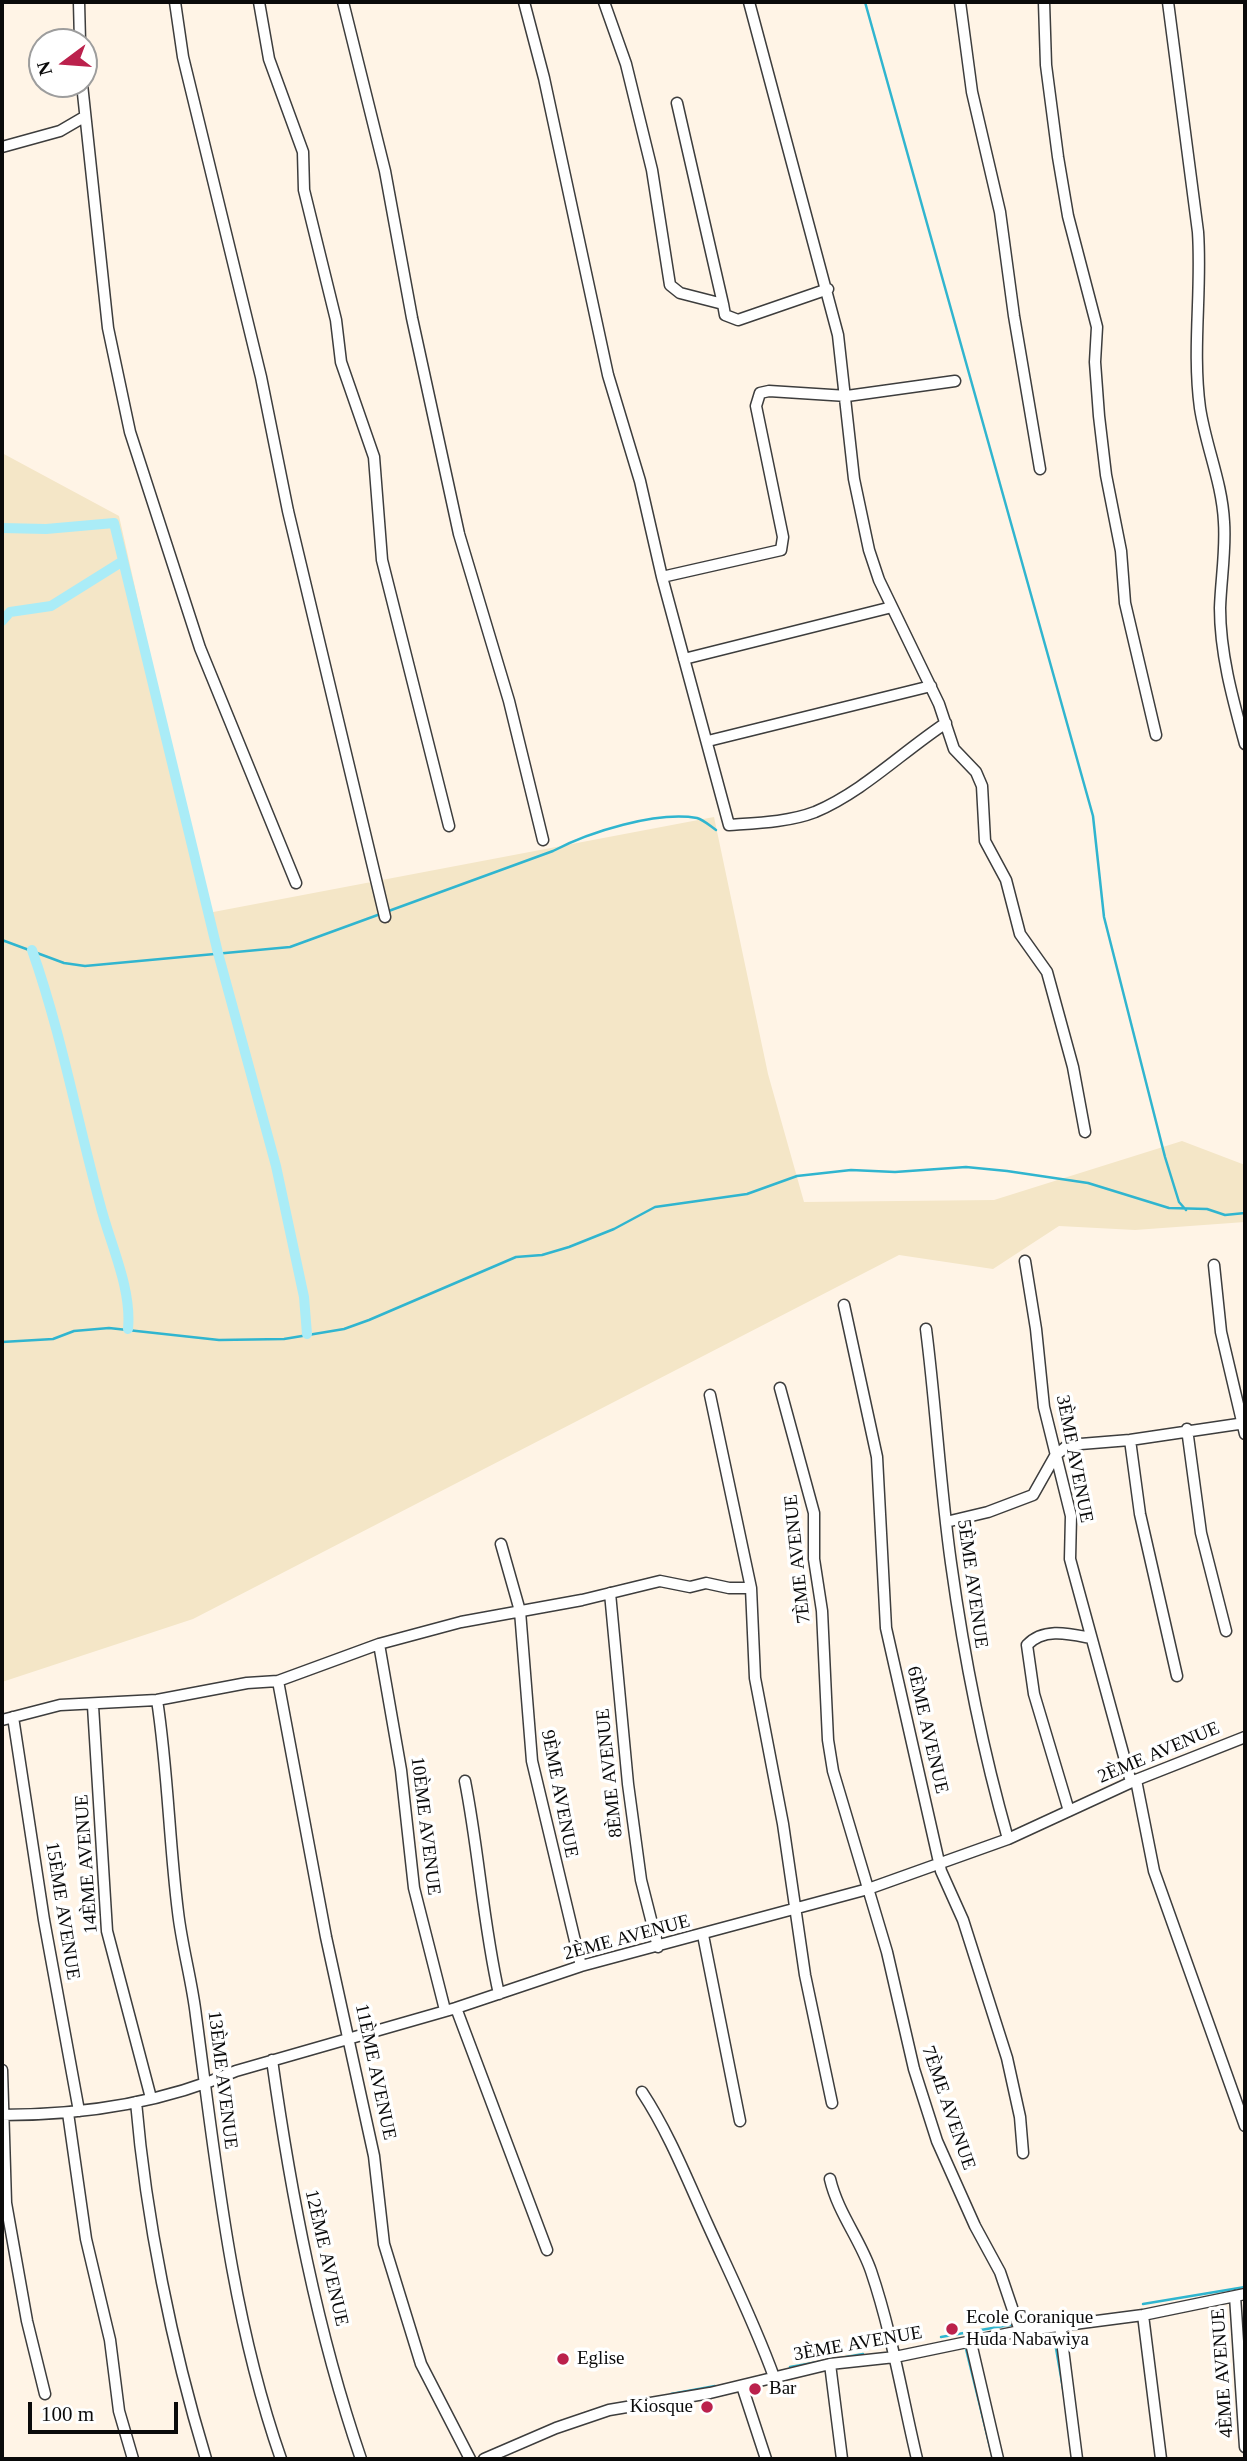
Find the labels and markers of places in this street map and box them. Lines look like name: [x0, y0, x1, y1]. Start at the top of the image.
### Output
place label: Ecole Coranique Huda Nabawiya: [966, 2307, 1093, 2351]
marker: Ecole Coranique Huda Nabawiya: [944, 2321, 960, 2337]
place label: Eglise: [577, 2348, 624, 2370]
marker: Eglise: [555, 2351, 571, 2367]
place label: Bar: [769, 2378, 796, 2400]
marker: Bar: [747, 2381, 763, 2397]
place label: Kiosque: [630, 2396, 693, 2418]
marker: Kiosque: [699, 2399, 715, 2415]

